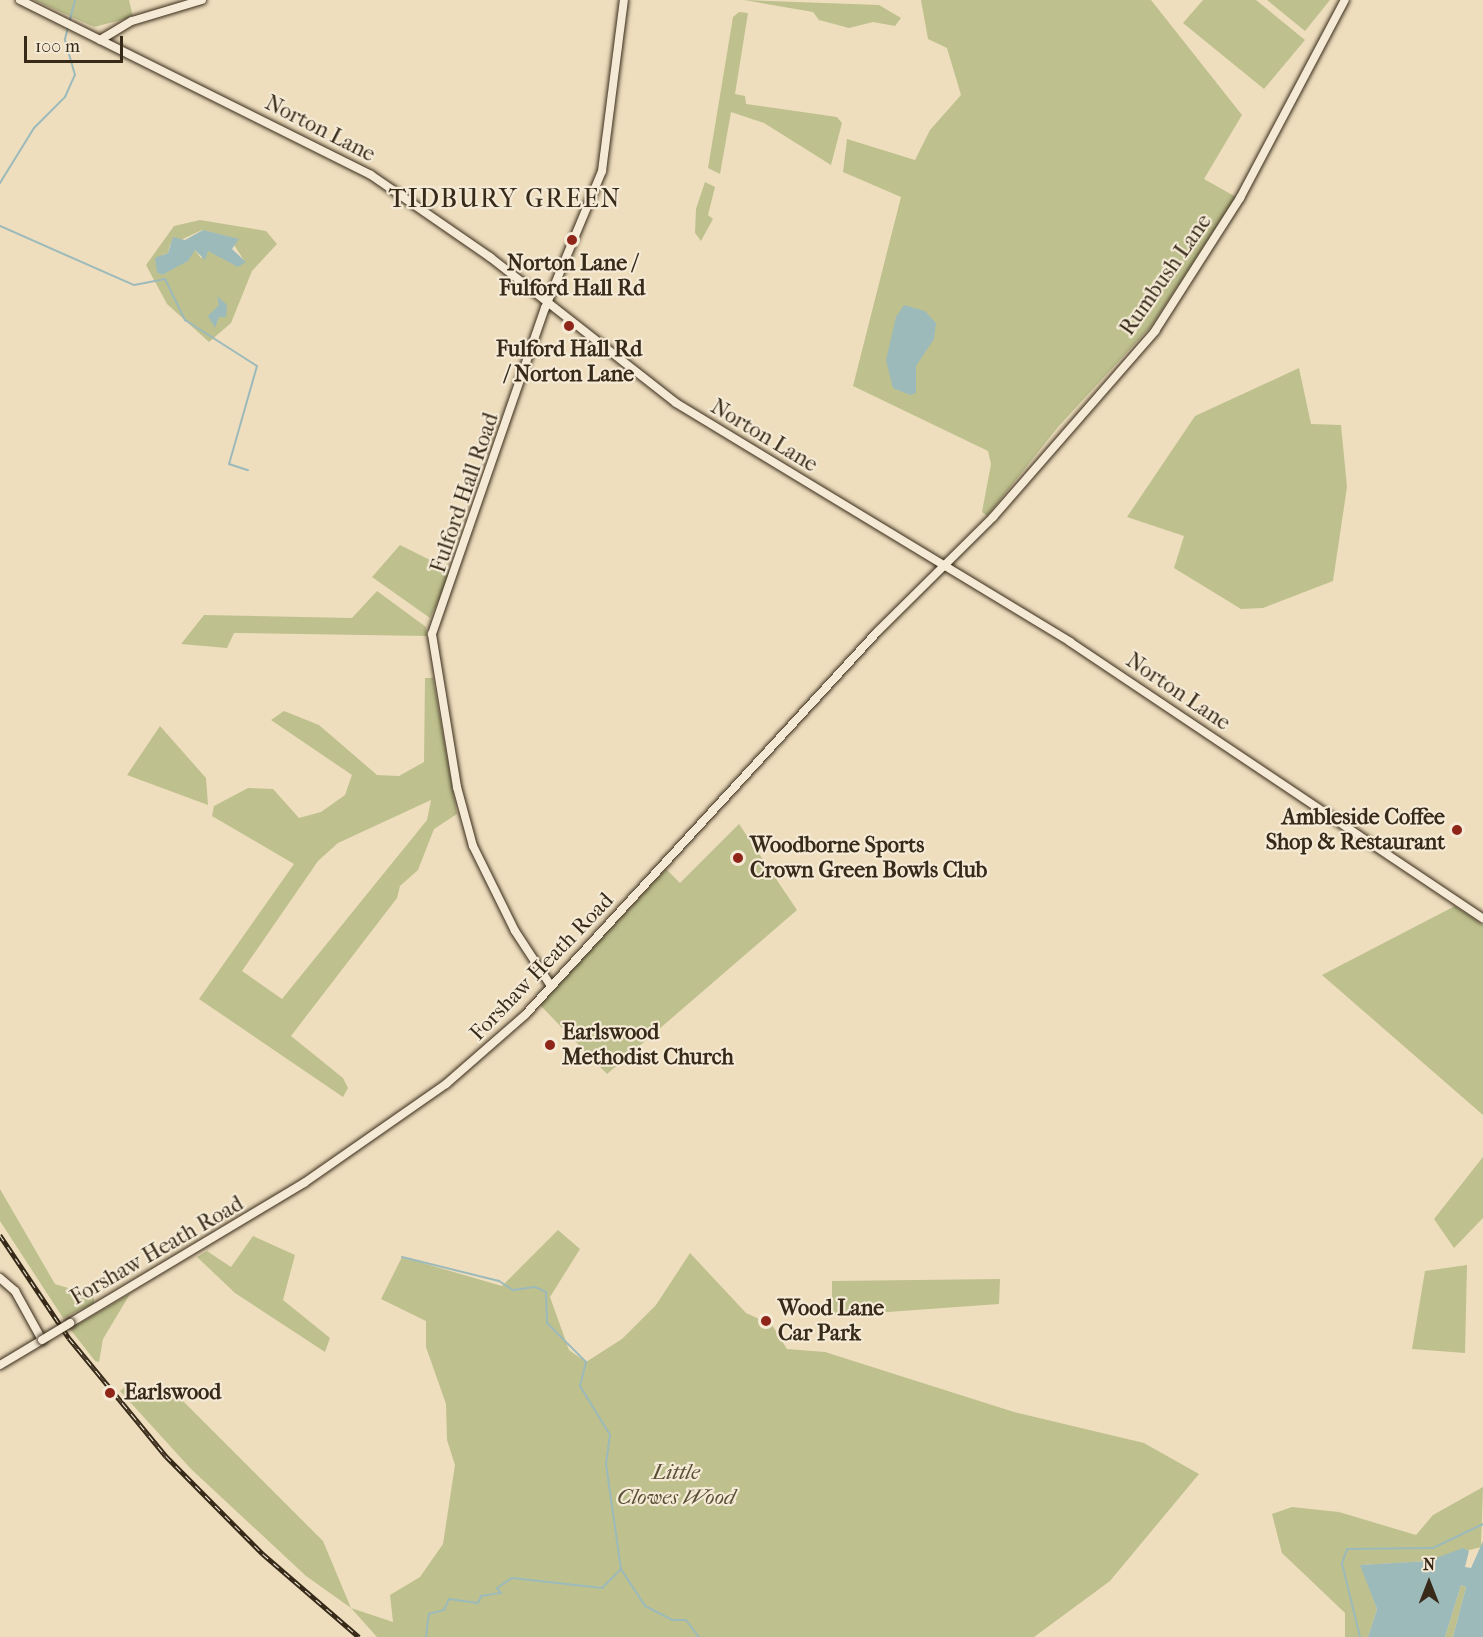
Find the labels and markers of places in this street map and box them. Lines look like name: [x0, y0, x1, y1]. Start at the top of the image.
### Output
marker: Norton Lane / Fulford Hall Rd: [565, 233, 579, 247]
place label: Norton Lane / Fulford Hall Rd: [499, 250, 645, 302]
marker: Fulford Hall Rd / Norton Lane: [562, 319, 576, 333]
place label: Fulford Hall Rd / Norton Lane: [496, 336, 642, 388]
place label: Ambleside Coffee Shop & Restaurant: [1266, 804, 1445, 855]
marker: Ambleside Coffee Shop & Restaurant: [1450, 823, 1464, 837]
place label: Woodborne Sports Crown Green Bowls Club: [750, 832, 987, 884]
marker: Woodborne Sports Crown Green Bowls Club: [731, 851, 745, 865]
place label: Earlswood Methodist Church: [562, 1019, 734, 1070]
marker: Earlswood Methodist Church: [543, 1038, 557, 1052]
place label: Wood Lane Car Park: [778, 1295, 884, 1346]
marker: Wood Lane Car Park: [759, 1314, 773, 1328]
place label: Earlswood: [124, 1380, 221, 1406]
marker: Earlswood: [101, 1384, 119, 1402]

